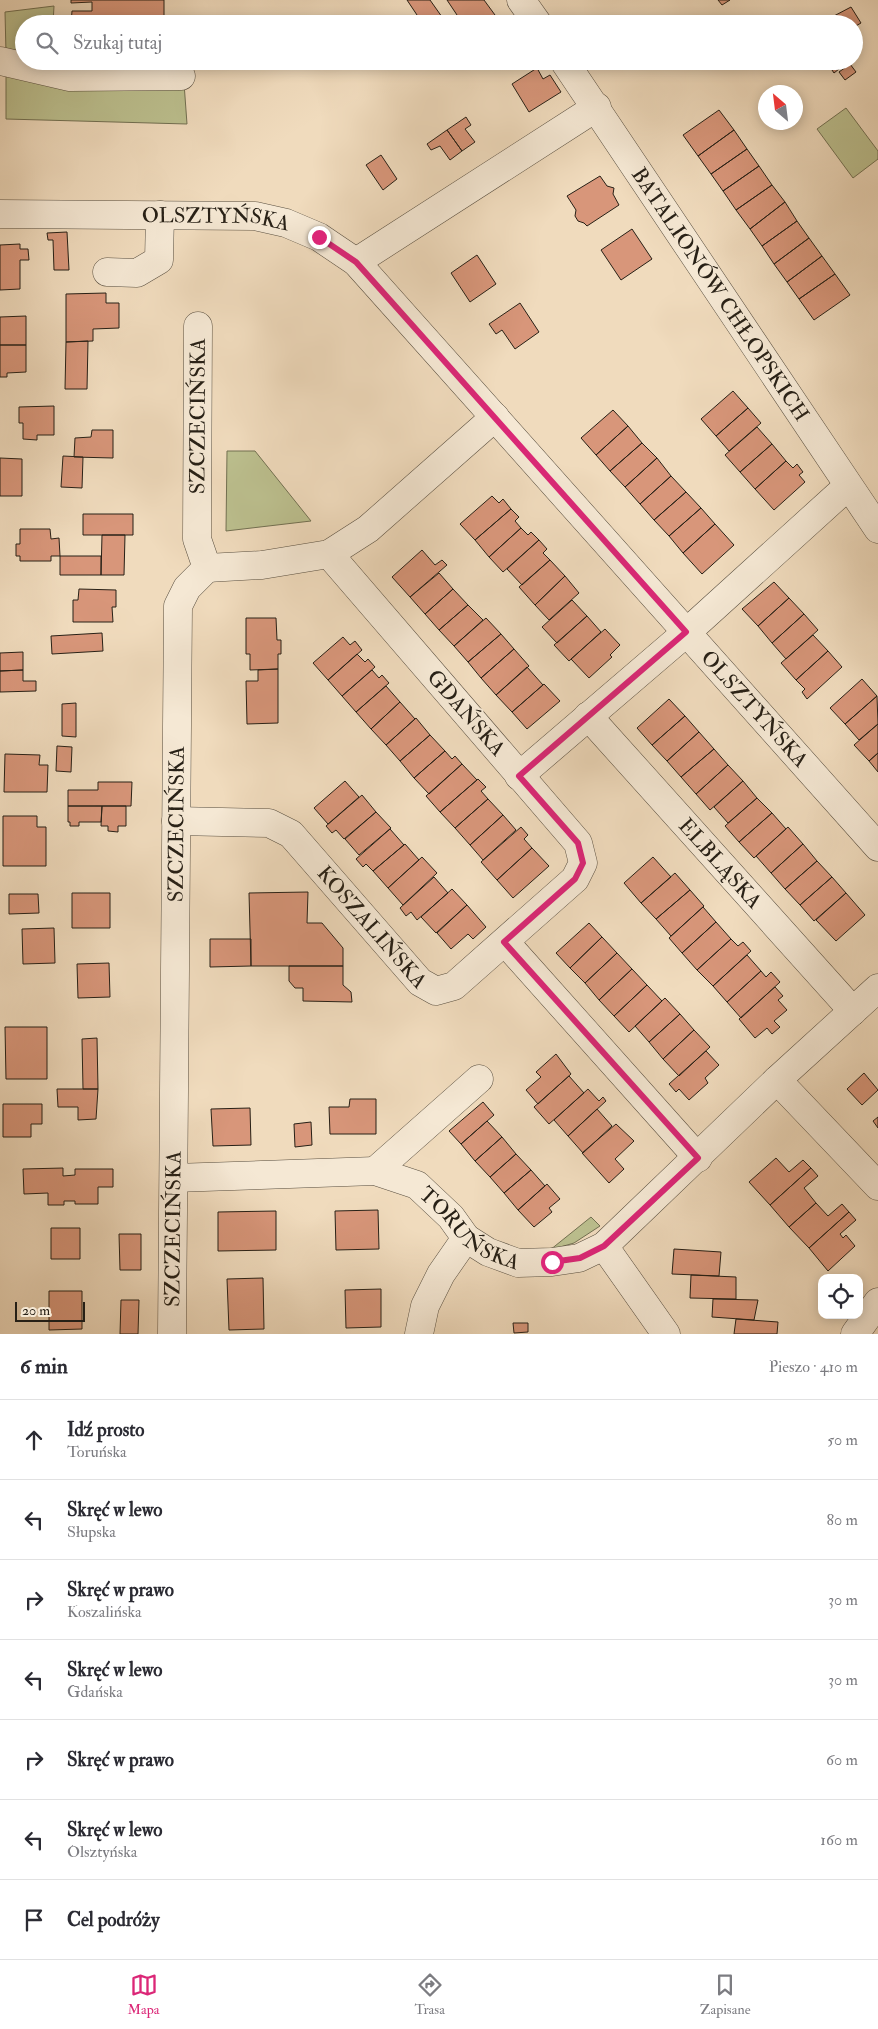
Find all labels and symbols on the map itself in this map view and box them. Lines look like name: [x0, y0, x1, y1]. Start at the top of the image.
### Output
north arrow: [758, 85, 803, 130]
street label: BATALIONÓW CHŁOPSKICH: [626, 162, 815, 427]
street label: OLSZTYŃSKA: [142, 202, 292, 237]
route end: [308, 226, 331, 249]
street label: SZCZECIŃSKA: [184, 338, 211, 494]
street label: OLSZTYŃSKA: [695, 644, 814, 773]
street label: GDAŃSKA: [421, 664, 511, 762]
street label: SZCZECIŃSKA: [162, 746, 190, 902]
street label: ELBLĄSKA: [673, 812, 768, 914]
street label: KOSZALIŃSKA: [311, 860, 433, 994]
street label: SZCZECIŃSKA: [159, 1151, 187, 1307]
street label: TORUŃSKA: [414, 1181, 523, 1276]
route start: [541, 1251, 564, 1274]
scale bar: [15, 1299, 85, 1322]

